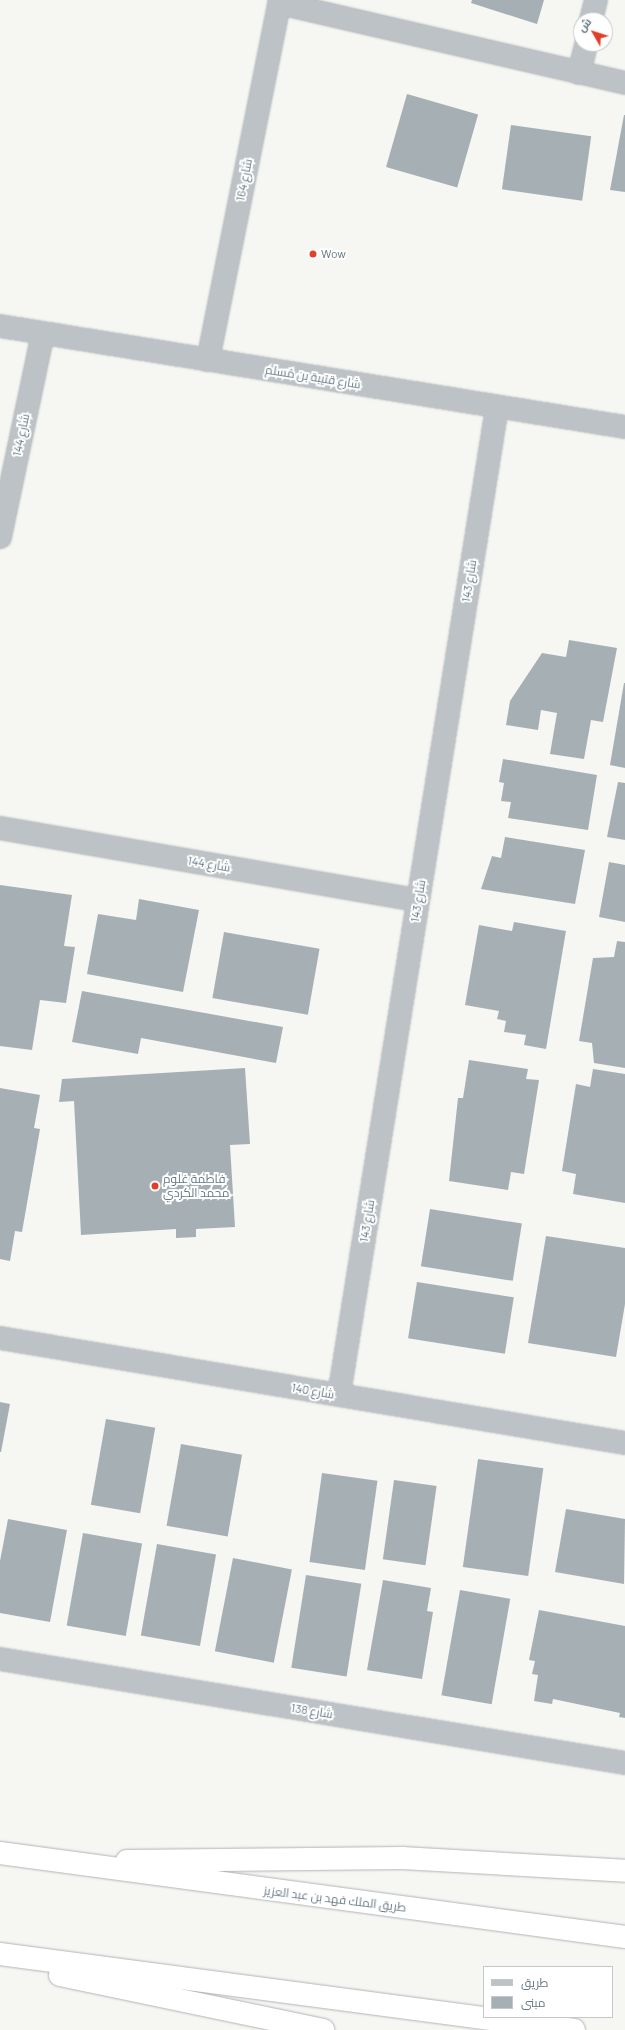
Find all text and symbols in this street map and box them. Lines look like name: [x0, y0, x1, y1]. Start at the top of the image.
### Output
north arrow: [573, 12, 613, 52]
text: ش: [575, 15, 594, 34]
street label: شارع 164: [233, 158, 255, 202]
place label: Wow: [321, 247, 346, 261]
marker: Wow: [308, 249, 318, 259]
street label: شارع قتيبة بن مُسلم: [264, 362, 362, 392]
street label: شارع 144: [9, 412, 33, 458]
street label: شارع 143: [459, 559, 479, 603]
street label: شارع 144: [187, 853, 231, 875]
street label: شارع 143: [408, 879, 428, 923]
place label: فاطمة غلوم محمد الكردي: [163, 1172, 229, 1200]
marker: فاطمة غلوم محمد الكردي: [150, 1181, 160, 1191]
street label: شارع 143: [357, 1199, 377, 1243]
street label: شارع 140: [290, 1380, 336, 1402]
street label: شارع 138: [290, 1701, 334, 1721]
street label: طريق الملك فهد بن عبد العزيز: [263, 1883, 407, 1915]
legend: [483, 1966, 613, 2018]
text: طريق: [521, 1975, 548, 1989]
text: مبنى: [521, 1995, 546, 2009]

